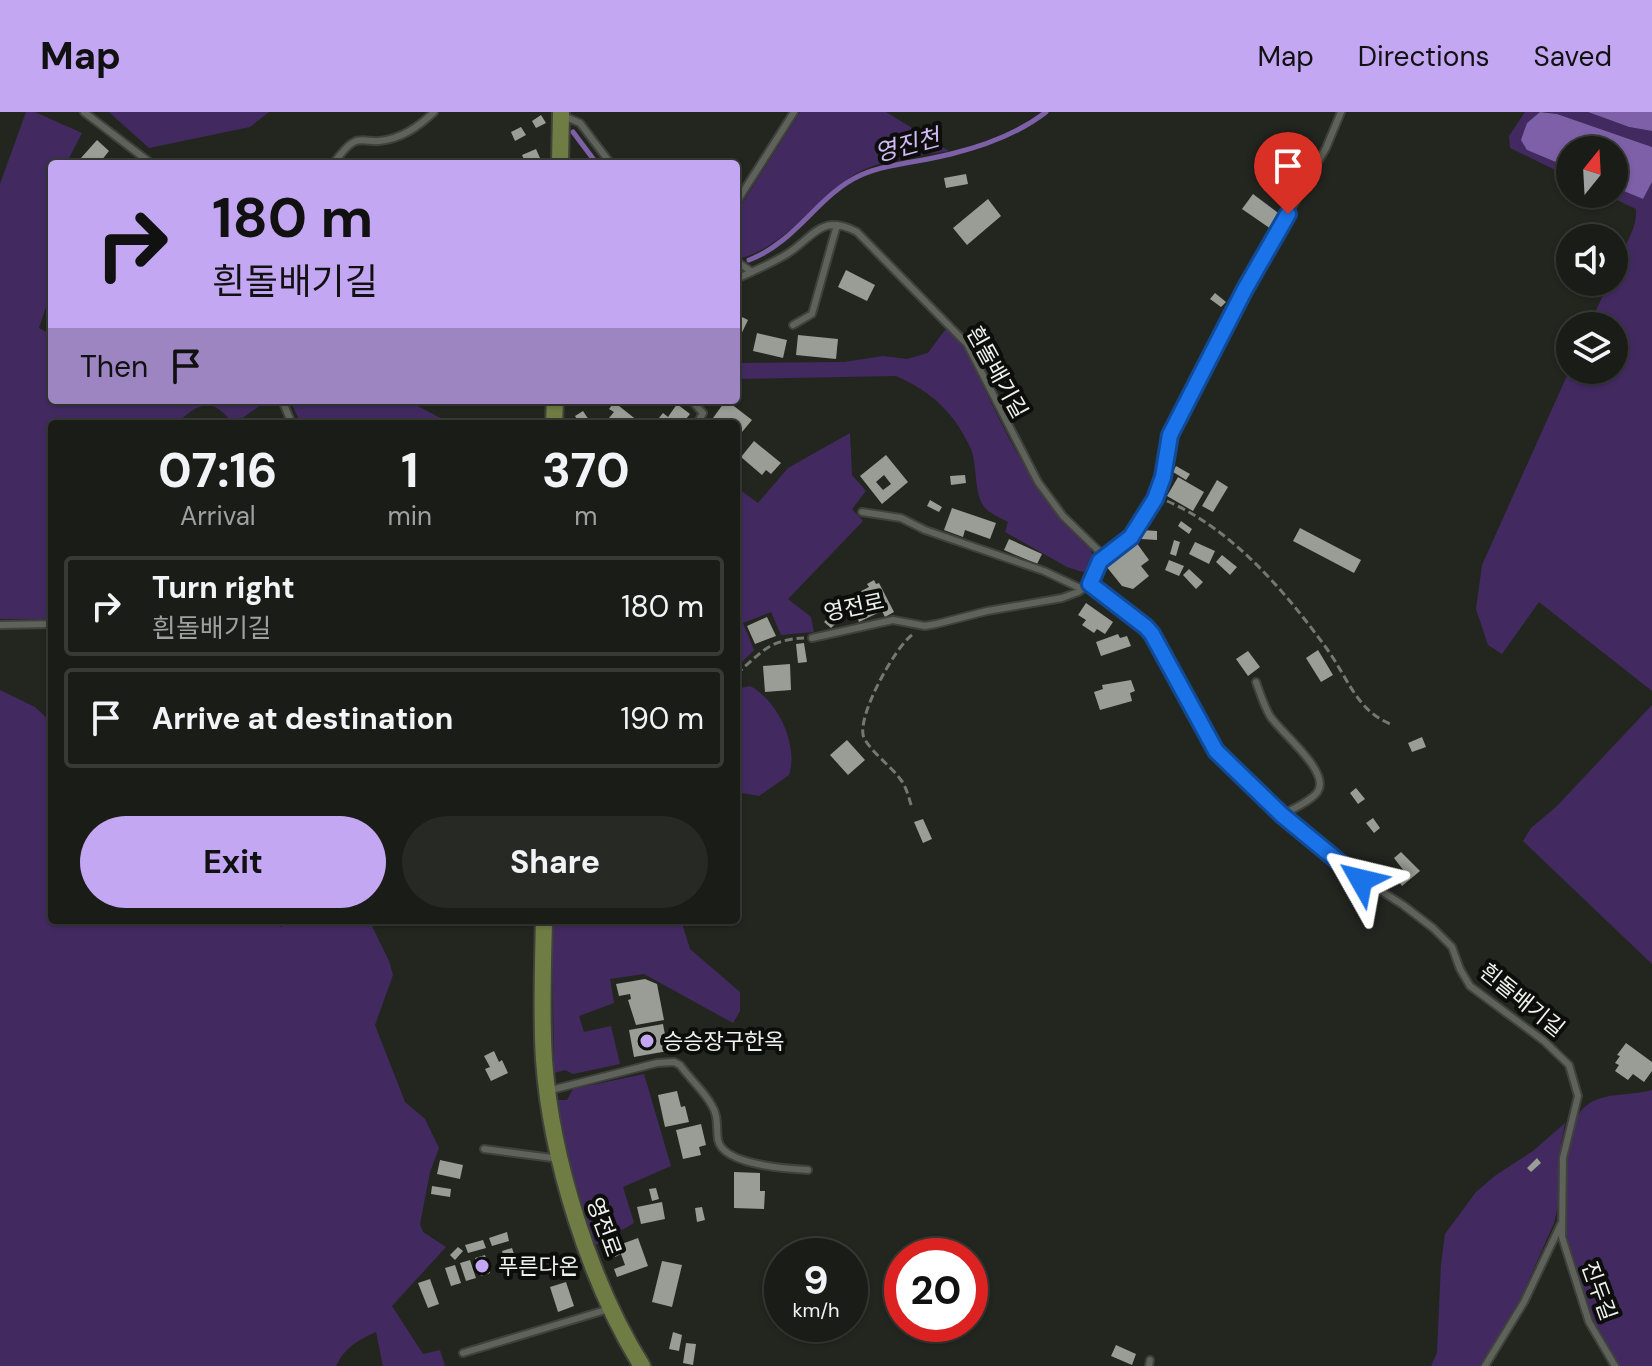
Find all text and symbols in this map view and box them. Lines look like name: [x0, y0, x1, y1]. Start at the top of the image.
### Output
text: Map: [40, 31, 121, 81]
text: Map: [1257, 38, 1314, 75]
text: Directions: [1358, 38, 1490, 75]
text: Saved: [1534, 38, 1612, 75]
water label: 영진천: [871, 121, 946, 169]
pin: [1254, 132, 1322, 214]
north arrow: [1556, 136, 1628, 208]
map controls: [1556, 136, 1628, 384]
icon: arrive: [1266, 144, 1310, 188]
text: 180 m: [212, 181, 373, 254]
icon: right: [80, 192, 184, 296]
button: sound: [1556, 224, 1628, 296]
text: 흰돌배기길: [212, 258, 378, 305]
button: layers: [1556, 312, 1628, 384]
street label: 흰돌배기길: [960, 321, 1034, 423]
icon: arrive: [164, 344, 208, 388]
text: Then: [80, 347, 148, 386]
text: 07:16: [158, 439, 277, 502]
text: 1: [401, 439, 418, 502]
text: 370: [542, 439, 630, 502]
text: Arrival: [180, 499, 256, 533]
text: min: [388, 499, 432, 533]
text: m: [574, 499, 598, 533]
text: Turn right: [152, 568, 295, 607]
icon: right: [84, 584, 128, 628]
text: 180 m: [621, 587, 704, 626]
street label: 영전로: [821, 587, 887, 627]
text: 흰돌배기길: [152, 611, 272, 645]
icon: arrive: [84, 696, 128, 740]
text: Arrive at destination: [152, 699, 453, 738]
text: 190 m: [621, 699, 704, 738]
button: Exit: [80, 816, 386, 908]
button: Share: [402, 816, 708, 908]
position arrow: [1319, 838, 1403, 922]
street label: 흰돌배기길: [1474, 957, 1570, 1043]
place label: 승승장구한옥: [663, 1027, 784, 1056]
marker: 승승장구한옥: [638, 1032, 656, 1050]
street label: 영전로: [580, 1194, 628, 1260]
speed limit sign: 20: [884, 1238, 988, 1342]
place label: 푸른다온: [498, 1252, 579, 1281]
text: 9: [803, 1254, 829, 1306]
marker: 푸른다온: [473, 1257, 491, 1275]
street label: 진두길: [1575, 1258, 1623, 1324]
text: km/h: [792, 1297, 840, 1323]

